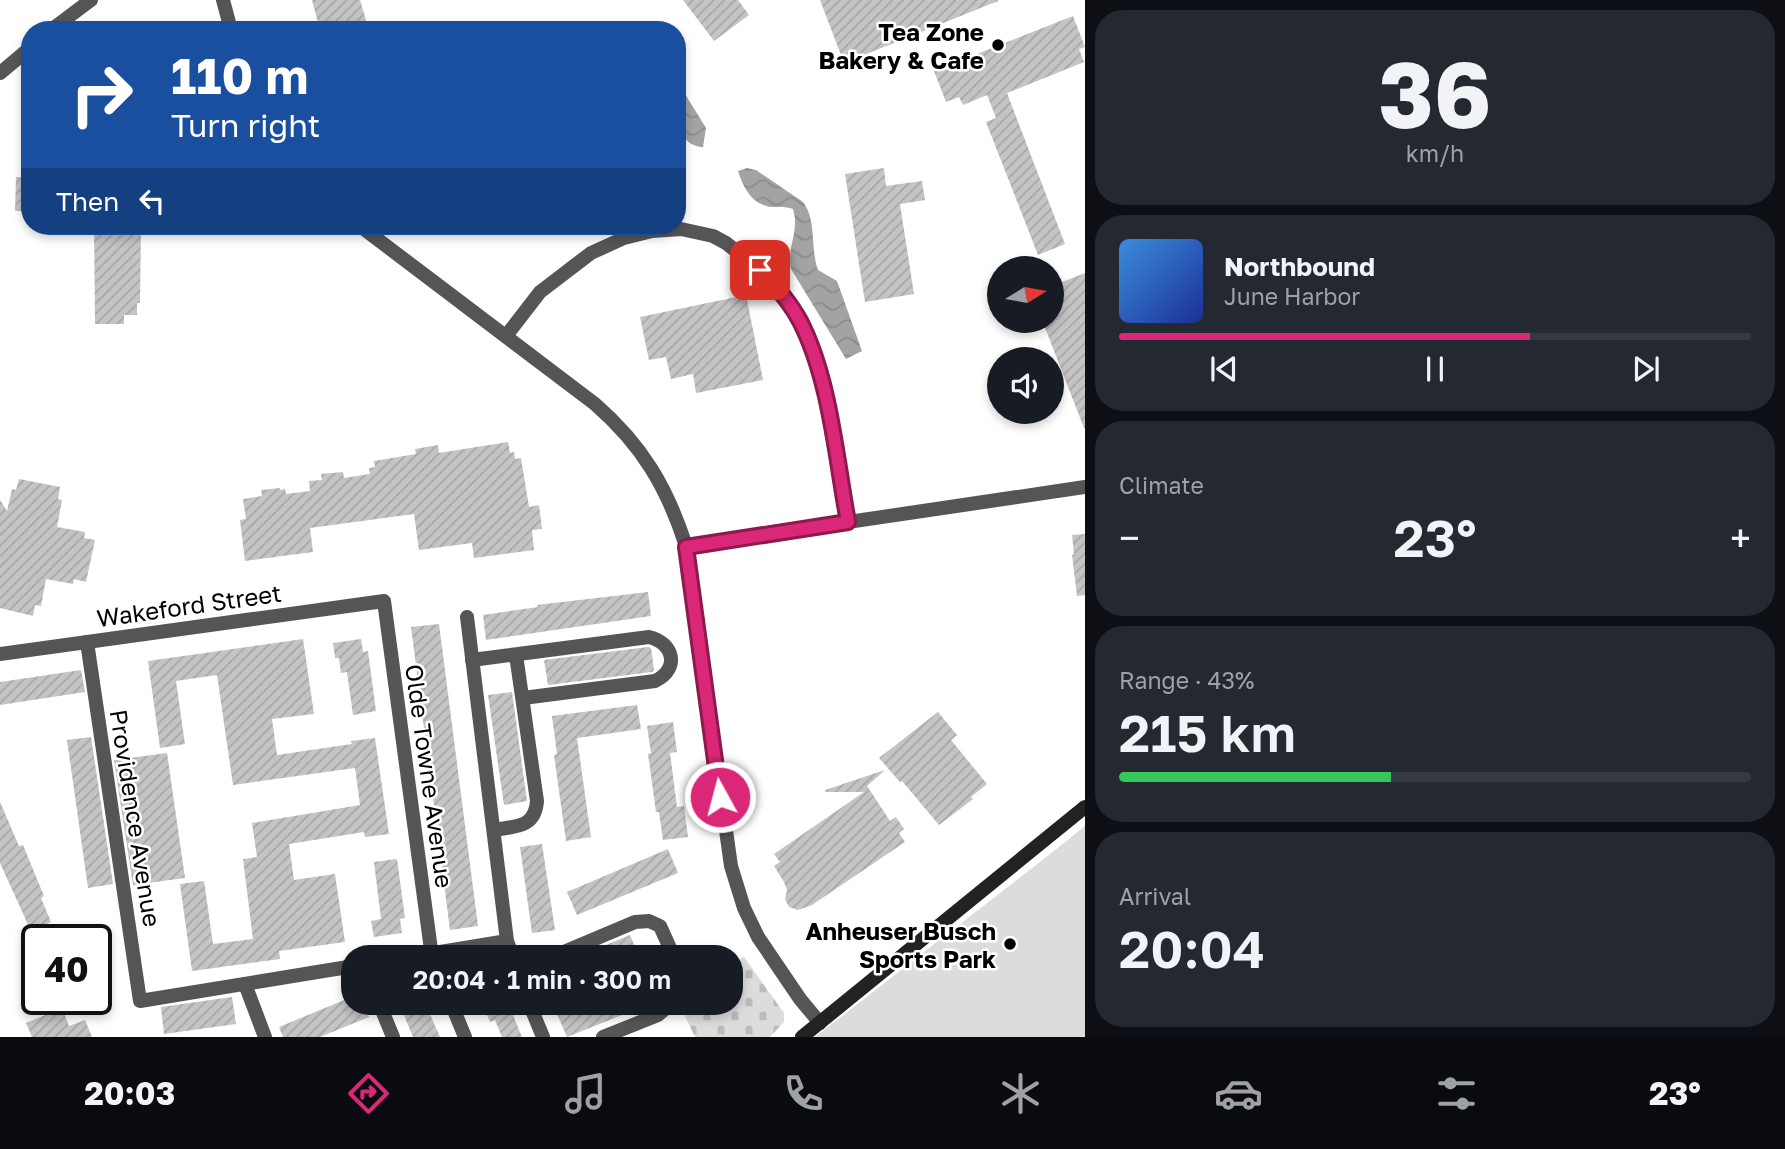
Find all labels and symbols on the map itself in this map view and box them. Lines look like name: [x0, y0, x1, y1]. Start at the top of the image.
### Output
place label: Tea Zone Bakery & Cafe: [818, 17, 984, 74]
marker: Tea Zone Bakery & Cafe: [990, 37, 1006, 53]
pin: [730, 240, 790, 300]
north arrow: [987, 256, 1064, 332]
street label: Wakeford Street: [95, 578, 283, 632]
street label: Olde Towne Avenue: [400, 662, 460, 890]
street label: Providence Avenue: [104, 707, 168, 929]
position arrow: [683, 760, 757, 834]
place label: Anheuser Busch Sports Park: [806, 916, 996, 973]
speed limit sign: 40: [21, 924, 112, 1015]
marker: Anheuser Busch Sports Park: [1002, 936, 1018, 952]

